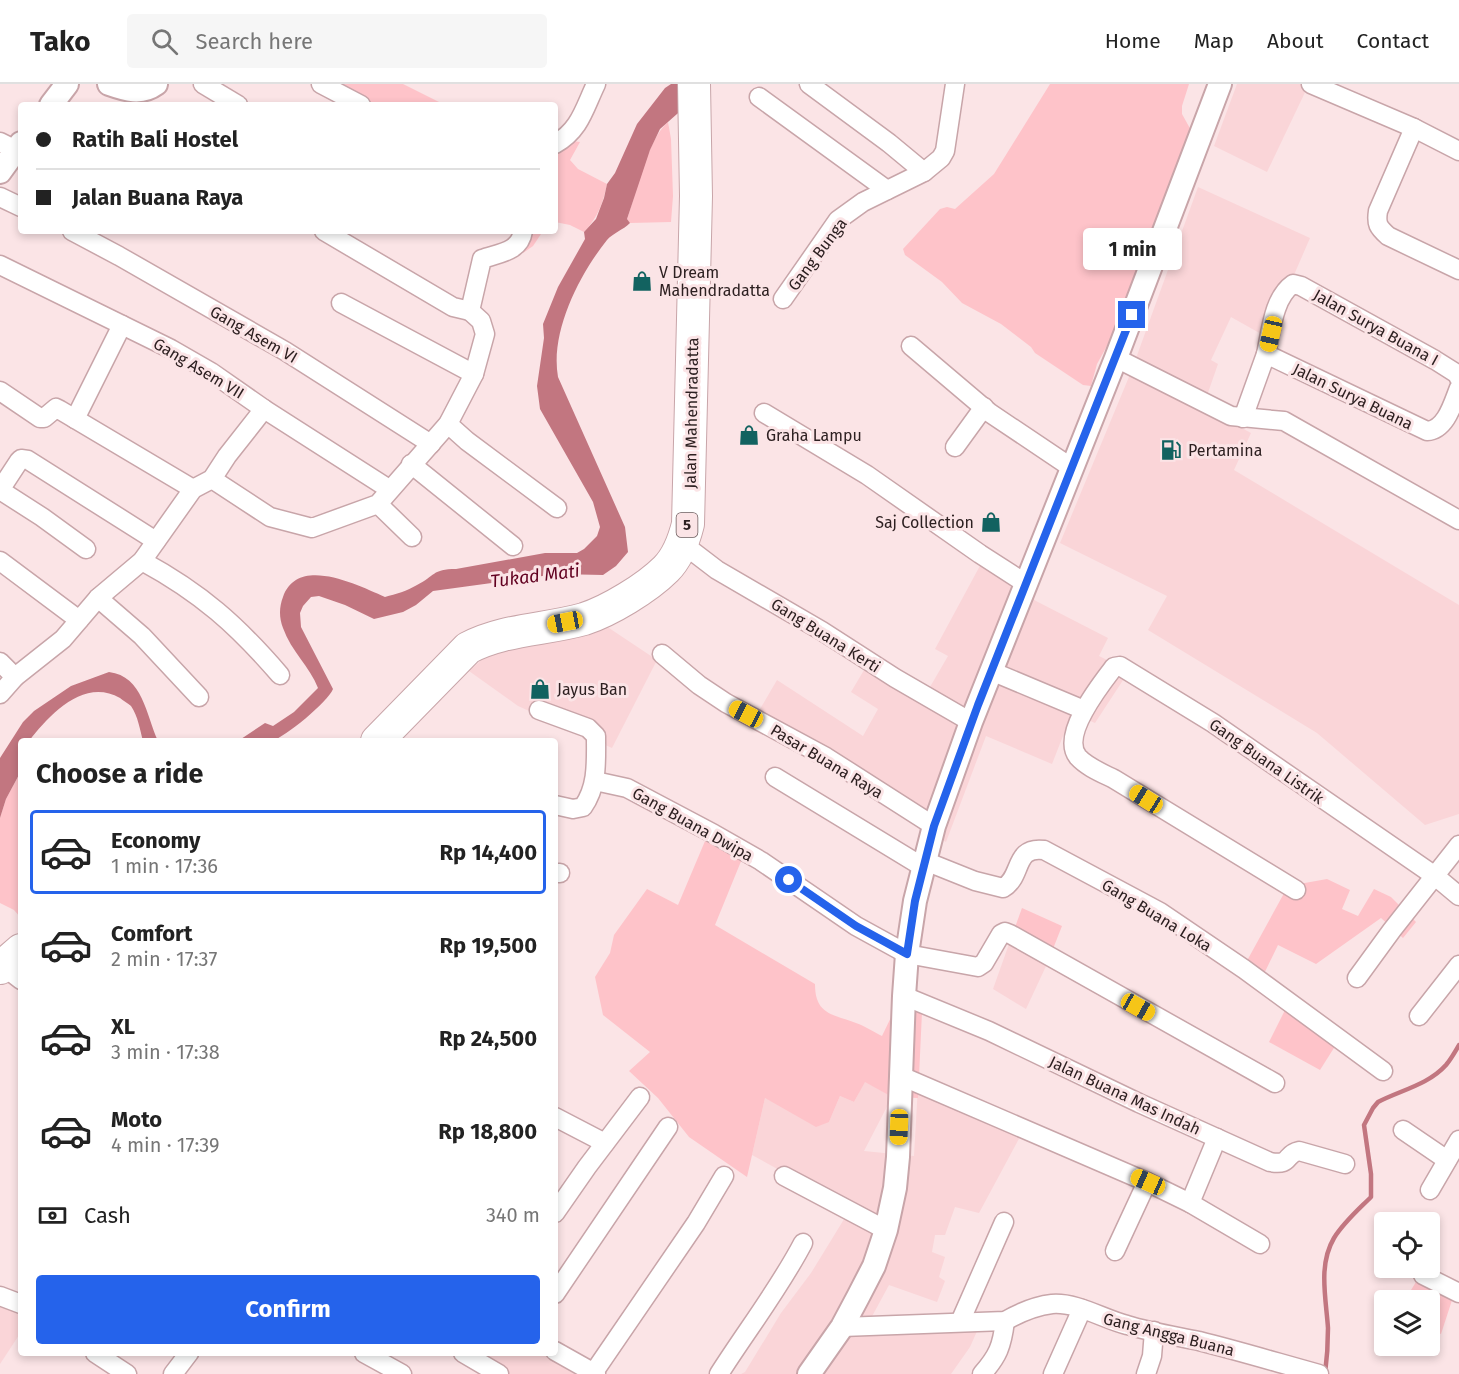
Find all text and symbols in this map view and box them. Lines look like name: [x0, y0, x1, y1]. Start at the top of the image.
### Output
search box: [127, 14, 547, 68]
text: Tako: [30, 25, 91, 58]
icon: search: [148, 25, 181, 58]
text: Search here: [196, 28, 313, 55]
text: Home: [1105, 28, 1161, 54]
text: Map: [1194, 28, 1234, 54]
text: About: [1267, 28, 1324, 54]
text: Contact: [1357, 28, 1429, 54]
text: Ratih Bali Hostel: [72, 126, 238, 153]
text: Jalan Buana Raya: [72, 184, 243, 211]
street label: Gang Bunga: [784, 214, 851, 294]
callout: 1 min: [1082, 228, 1182, 270]
text: 1 min: [1108, 237, 1157, 261]
place label: V Dream Mahendradatta: [659, 263, 770, 300]
shop icon: V Dream Mahendradatta: [630, 269, 654, 293]
street label: Jalan Surya Buana I: [1310, 285, 1442, 370]
route end: [1118, 301, 1145, 328]
street label: Gang Asem VI: [207, 302, 301, 367]
car: [1258, 314, 1284, 354]
street label: Gang Asem VII: [150, 334, 248, 403]
street label: Jalan Mahendradatta: [681, 337, 702, 489]
street label: Jalan Surya Buana: [1290, 359, 1416, 434]
shop icon: Graha Lampu: [737, 423, 761, 447]
place label: Graha Lampu: [766, 426, 862, 445]
fuel station icon: Pertamina: [1159, 438, 1183, 462]
place label: Pertamina: [1188, 441, 1262, 460]
shop icon: Saj Collection: [979, 510, 1003, 534]
road number: 5: [676, 513, 698, 537]
place label: Saj Collection: [875, 513, 974, 532]
water label: Tukad Mati: [489, 560, 581, 592]
street label: Gang Buana Kerti: [768, 594, 884, 677]
car: [546, 610, 584, 634]
shop icon: Jayus Ban: [528, 677, 552, 701]
place label: Jayus Ban: [557, 680, 627, 699]
car: [726, 698, 766, 730]
street label: Gang Buana Listrik: [1206, 715, 1328, 808]
street label: Pasar Buana Raya: [767, 720, 886, 802]
text: Choose a ride: [36, 758, 203, 790]
car: [1126, 782, 1166, 816]
street label: Gang Buana Dwipa: [629, 783, 756, 866]
icon: car: [39, 825, 93, 879]
text: Economy: [111, 827, 200, 854]
text: Rp 14,400: [439, 839, 537, 866]
text: 1 min · 17:36: [111, 854, 218, 878]
route start: [775, 866, 802, 893]
street label: Gang Buana Loka: [1099, 875, 1215, 956]
icon: car: [39, 918, 93, 972]
text: Comfort: [111, 920, 192, 947]
text: Rp 19,500: [440, 932, 537, 959]
text: 2 min · 17:37: [111, 947, 217, 971]
car: [1118, 990, 1158, 1024]
icon: car: [39, 1011, 93, 1065]
text: XL: [111, 1013, 135, 1040]
text: Rp 24,500: [439, 1025, 537, 1052]
text: 3 min · 17:38: [111, 1040, 220, 1064]
street label: Jalan Buana Mas Indah: [1046, 1052, 1204, 1139]
icon: car: [39, 1104, 93, 1158]
text: Moto: [111, 1106, 162, 1133]
car: [889, 1109, 909, 1145]
text: Rp 18,800: [438, 1118, 537, 1145]
text: 4 min · 17:39: [111, 1133, 220, 1157]
car: [1128, 1166, 1168, 1198]
icon: cash: [36, 1199, 69, 1232]
text: Cash: [84, 1202, 131, 1229]
text: 340 m: [486, 1203, 540, 1227]
map controls: [1374, 1212, 1440, 1356]
button: locate: [1374, 1212, 1440, 1278]
button: Confirm: [36, 1275, 540, 1344]
button: layers: [1374, 1290, 1440, 1356]
street label: Gang Angga Buana: [1101, 1309, 1236, 1360]

